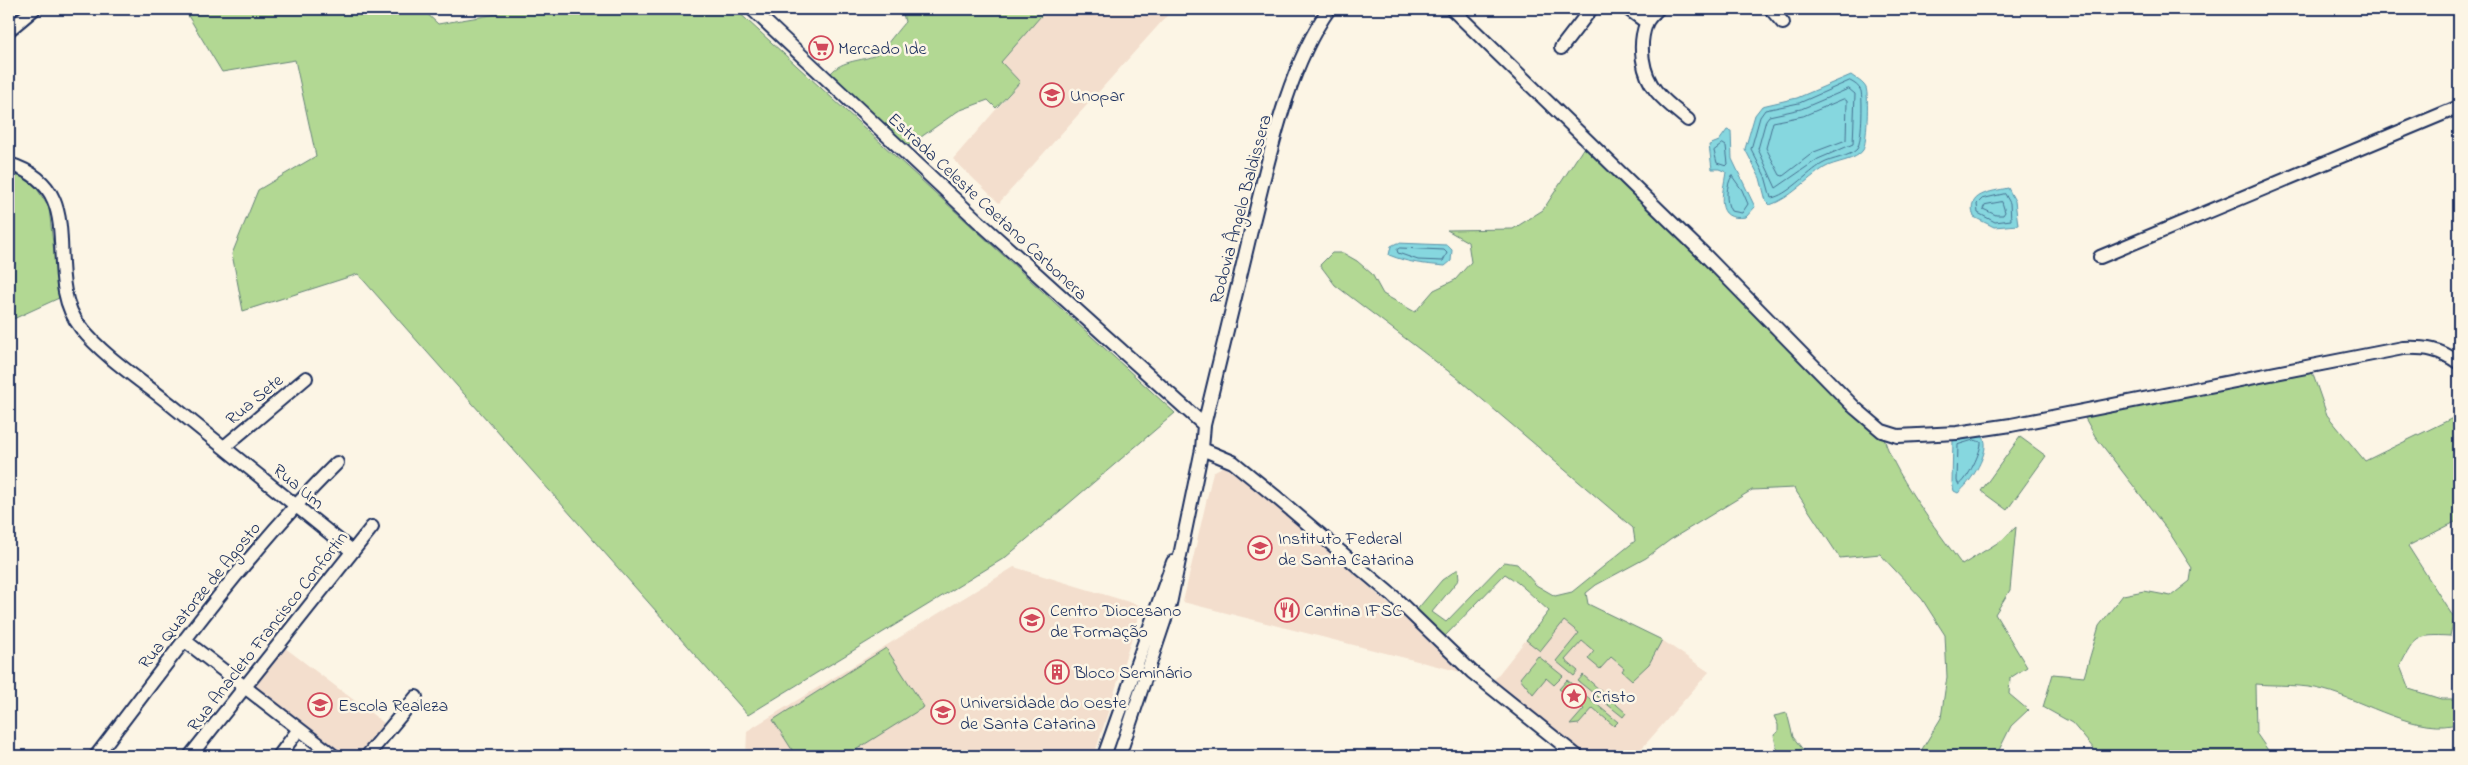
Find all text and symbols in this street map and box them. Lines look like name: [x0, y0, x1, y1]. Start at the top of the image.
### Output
supermarket icon: Mercado Ide: [808, 35, 834, 61]
place label: Mercado Ide: [838, 37, 928, 63]
school or university icon: Unopar: [1039, 82, 1065, 108]
place label: Unopar: [1070, 84, 1125, 110]
street label: Estrada Celeste Caetano Carbonera: [881, 108, 1092, 307]
street label: Rodovia Ângelo Baldissera: [1204, 112, 1281, 307]
street label: Rua Sete: [221, 368, 290, 432]
street label: Rua Um: [266, 459, 329, 516]
street label: Rua Quatorze de Agosto: [133, 517, 269, 676]
street label: Rua Anacleto Francisco Confortin: [182, 526, 355, 738]
place label: Instituto Federal de Santa Catarina: [1278, 527, 1414, 574]
school or university icon: Instituto Federal de Santa Catarina: [1247, 535, 1273, 561]
restaurant icon: Cantina IFSC: [1274, 597, 1300, 623]
place label: Centro Diocesano de Formação: [1050, 599, 1181, 646]
place label: Cantina IFSC: [1304, 599, 1402, 625]
school or university icon: Centro Diocesano de Formação: [1019, 607, 1045, 633]
building icon: Bloco Seminário: [1044, 659, 1070, 685]
place label: Bloco Seminário: [1073, 661, 1192, 687]
place icon: Cristo: [1561, 683, 1587, 709]
place label: Cristo: [1592, 685, 1635, 711]
place label: Universidade do Oeste de Santa Catarina: [960, 691, 1128, 738]
school or university icon: Escola Realeza: [307, 692, 333, 718]
place label: Escola Realeza: [338, 694, 448, 720]
school or university icon: Universidade do Oeste de Santa Catarina: [930, 699, 956, 725]

